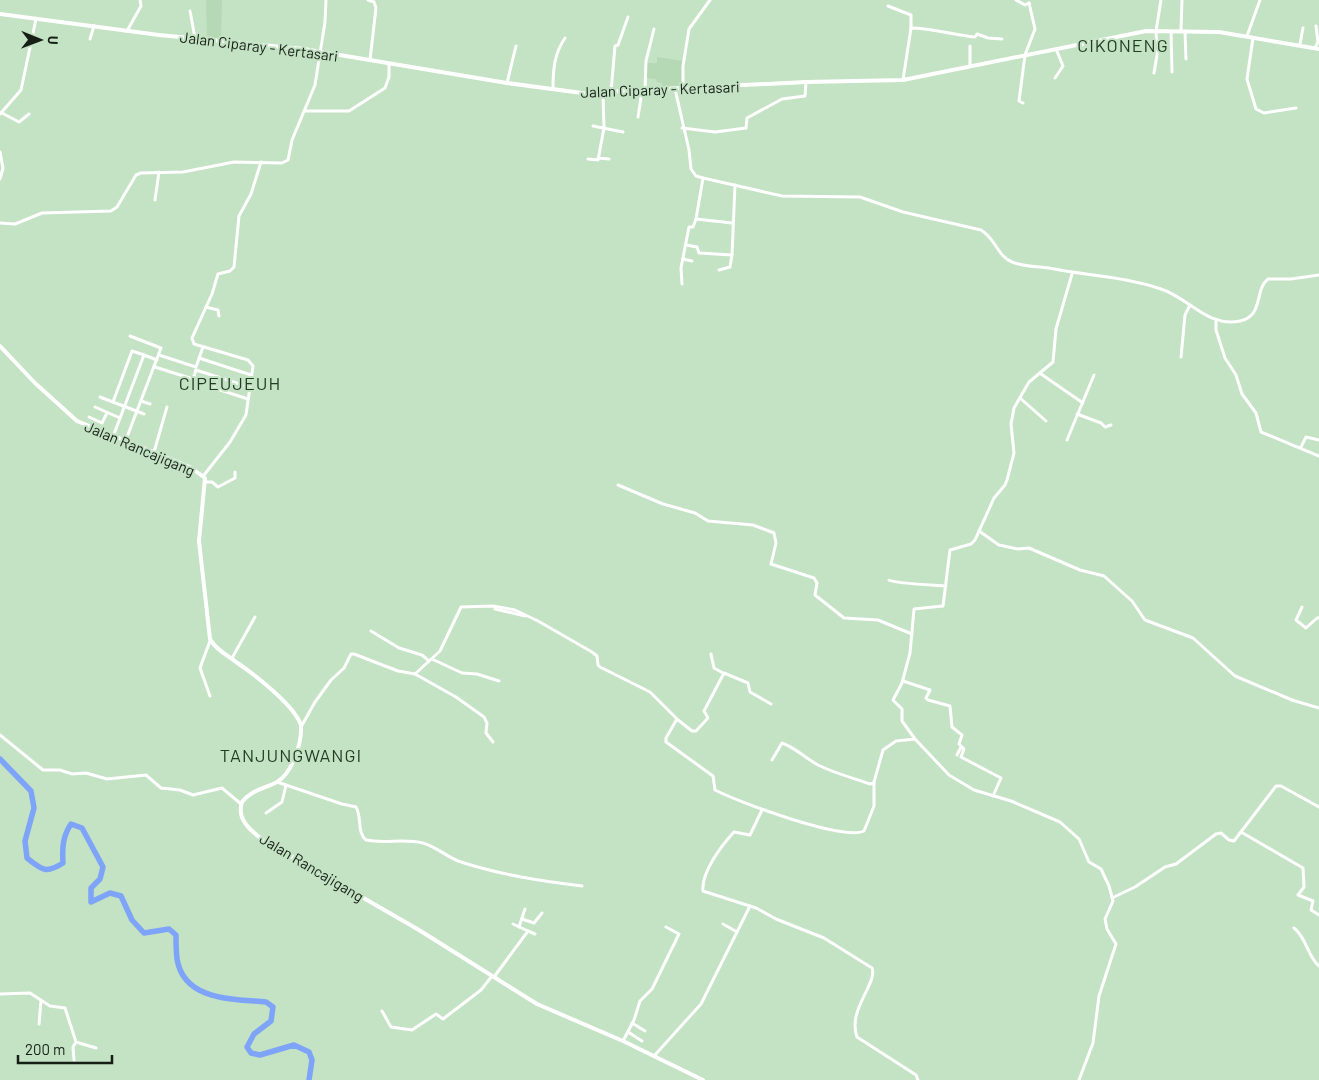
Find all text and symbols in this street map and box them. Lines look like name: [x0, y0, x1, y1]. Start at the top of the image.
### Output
north arrow: [15, 15, 65, 65]
street label: Jalan Ciparay - Kertasari: [179, 27, 339, 65]
district label: CIKONENG: [1077, 34, 1169, 56]
text: U: [45, 36, 62, 45]
street label: Jalan Ciparay - Kertasari: [580, 77, 740, 101]
district label: CIPEUJEUH: [179, 372, 281, 394]
street label: Jalan Rancajigang: [82, 417, 198, 479]
district label: TANJUNGWANGI: [220, 744, 362, 766]
street label: Jalan Rancajigang: [257, 829, 367, 905]
scale bar: [18, 1032, 111, 1064]
text: 200 m: [25, 1040, 65, 1058]

